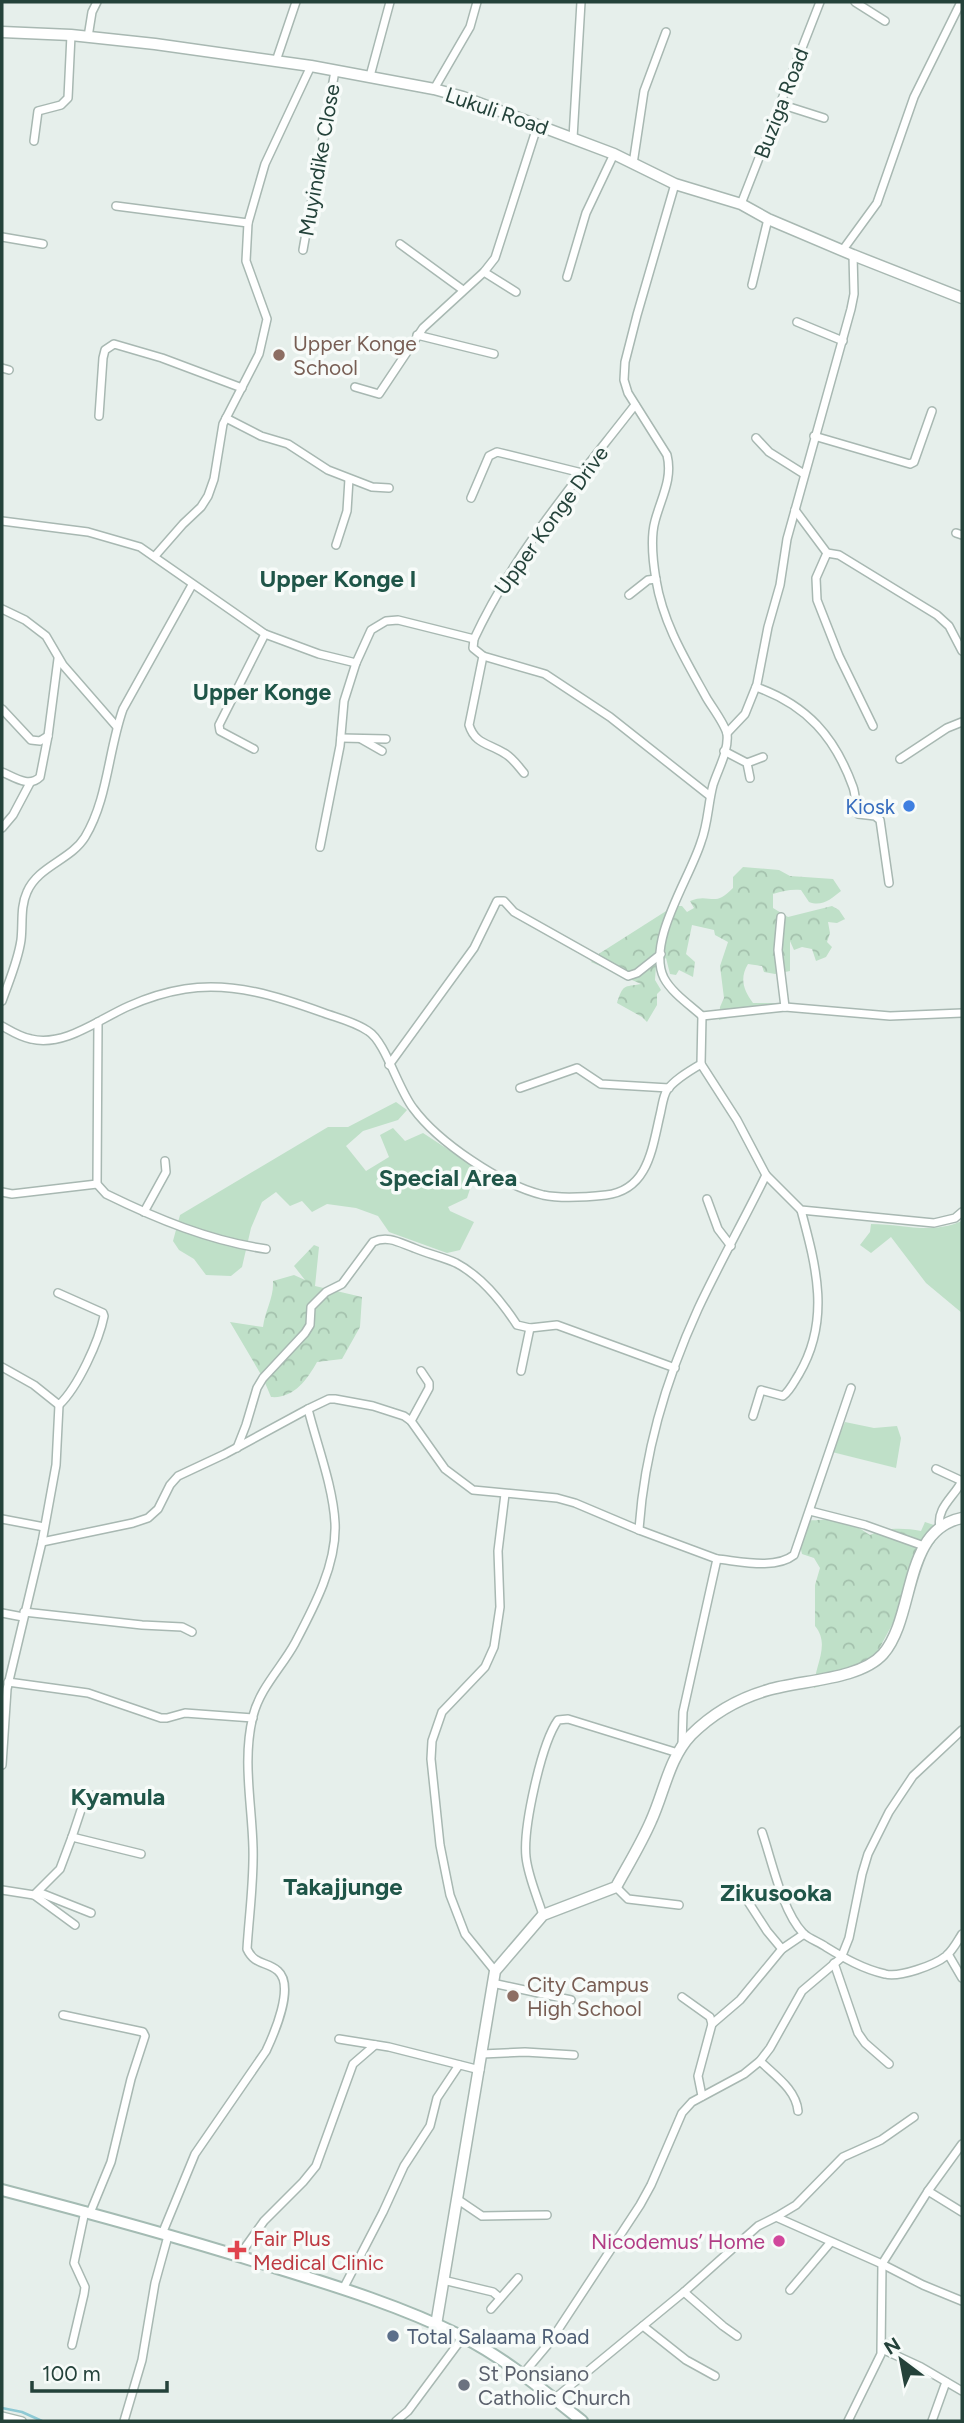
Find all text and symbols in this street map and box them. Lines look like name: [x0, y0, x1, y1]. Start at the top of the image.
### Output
street label: Buziga Road: [748, 44, 814, 162]
street label: Muyindike Close: [293, 82, 345, 238]
street label: Lukuli Road: [442, 82, 552, 140]
place label: Upper Konge School: [293, 331, 417, 380]
marker: Upper Konge School: [271, 347, 287, 363]
street label: Upper Konge Drive: [489, 441, 613, 599]
district label: Upper Konge I: [259, 564, 417, 593]
district label: Upper Konge: [193, 678, 331, 706]
place label: Kiosk: [845, 794, 896, 819]
marker: Kiosk: [901, 798, 917, 814]
district label: Special Area: [379, 1163, 517, 1192]
district label: Kyamula: [71, 1782, 165, 1811]
district label: Takajjunge: [283, 1872, 403, 1901]
district label: Zikusooka: [720, 1878, 832, 1907]
place label: City Campus High School: [527, 1972, 649, 2021]
marker: City Campus High School: [505, 1988, 521, 2004]
place label: Fair Plus Medical Clinic: [253, 2226, 384, 2275]
place label: Nicodemus’ Home: [591, 2229, 765, 2254]
marker: Nicodemus’ Home: [771, 2233, 787, 2249]
marker: Fair Plus Medical Clinic: [227, 2240, 247, 2260]
place label: Total Salaama Road: [407, 2324, 590, 2349]
north arrow: [866, 2325, 936, 2395]
marker: Total Salaama Road: [385, 2328, 401, 2344]
text: N: [880, 2332, 905, 2360]
scale bar: [32, 2350, 166, 2394]
text: 100 m: [42, 2361, 101, 2386]
place label: St Ponsiano Catholic Church: [478, 2361, 630, 2410]
marker: St Ponsiano Catholic Church: [456, 2377, 472, 2393]

